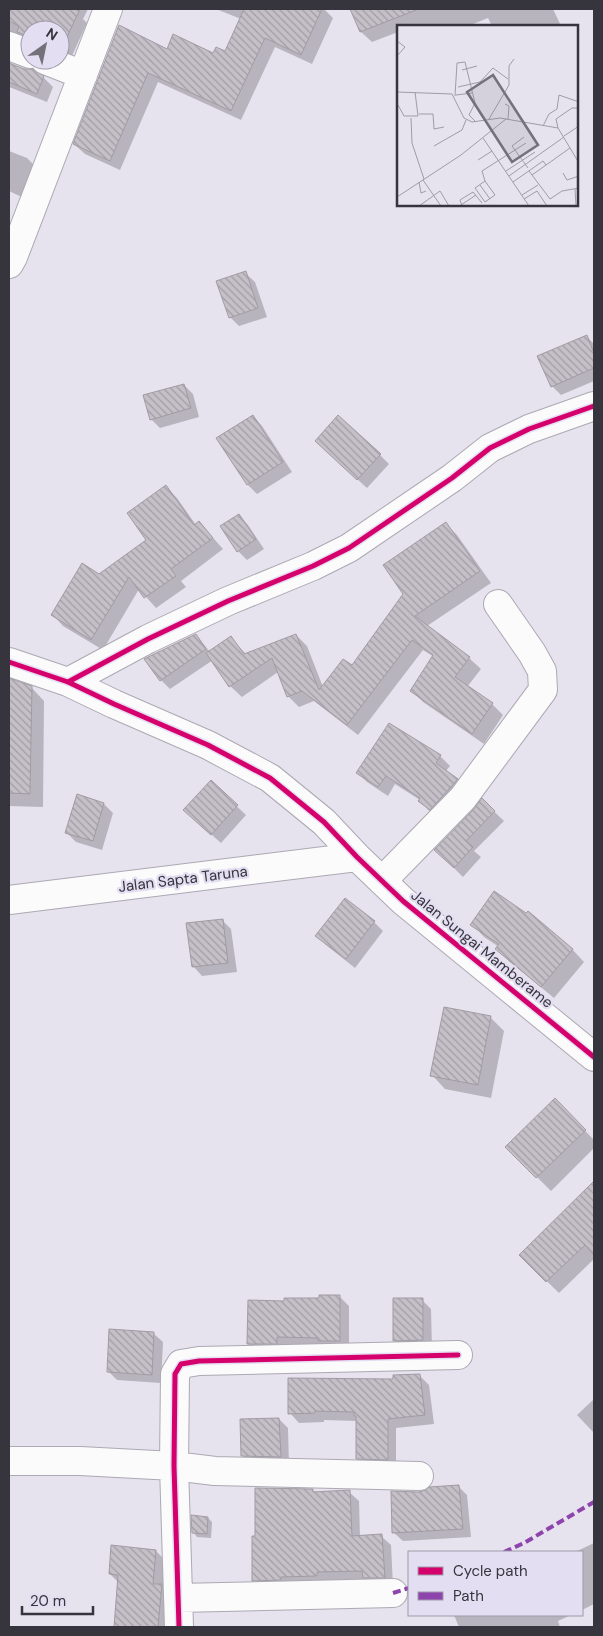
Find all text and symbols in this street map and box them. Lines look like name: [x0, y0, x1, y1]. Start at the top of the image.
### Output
north arrow: [20, 20, 70, 70]
text: N: [43, 24, 61, 44]
inset map: [397, 25, 578, 206]
street label: Jalan Sapta Taruna: [117, 861, 249, 897]
street label: Jalan Sungai Mamberame: [407, 885, 557, 1013]
legend: [408, 1551, 583, 1616]
text: Cycle path: [453, 1561, 528, 1581]
scale bar: [22, 1584, 94, 1616]
text: Path: [453, 1586, 484, 1606]
text: 20 m: [30, 1591, 66, 1611]

